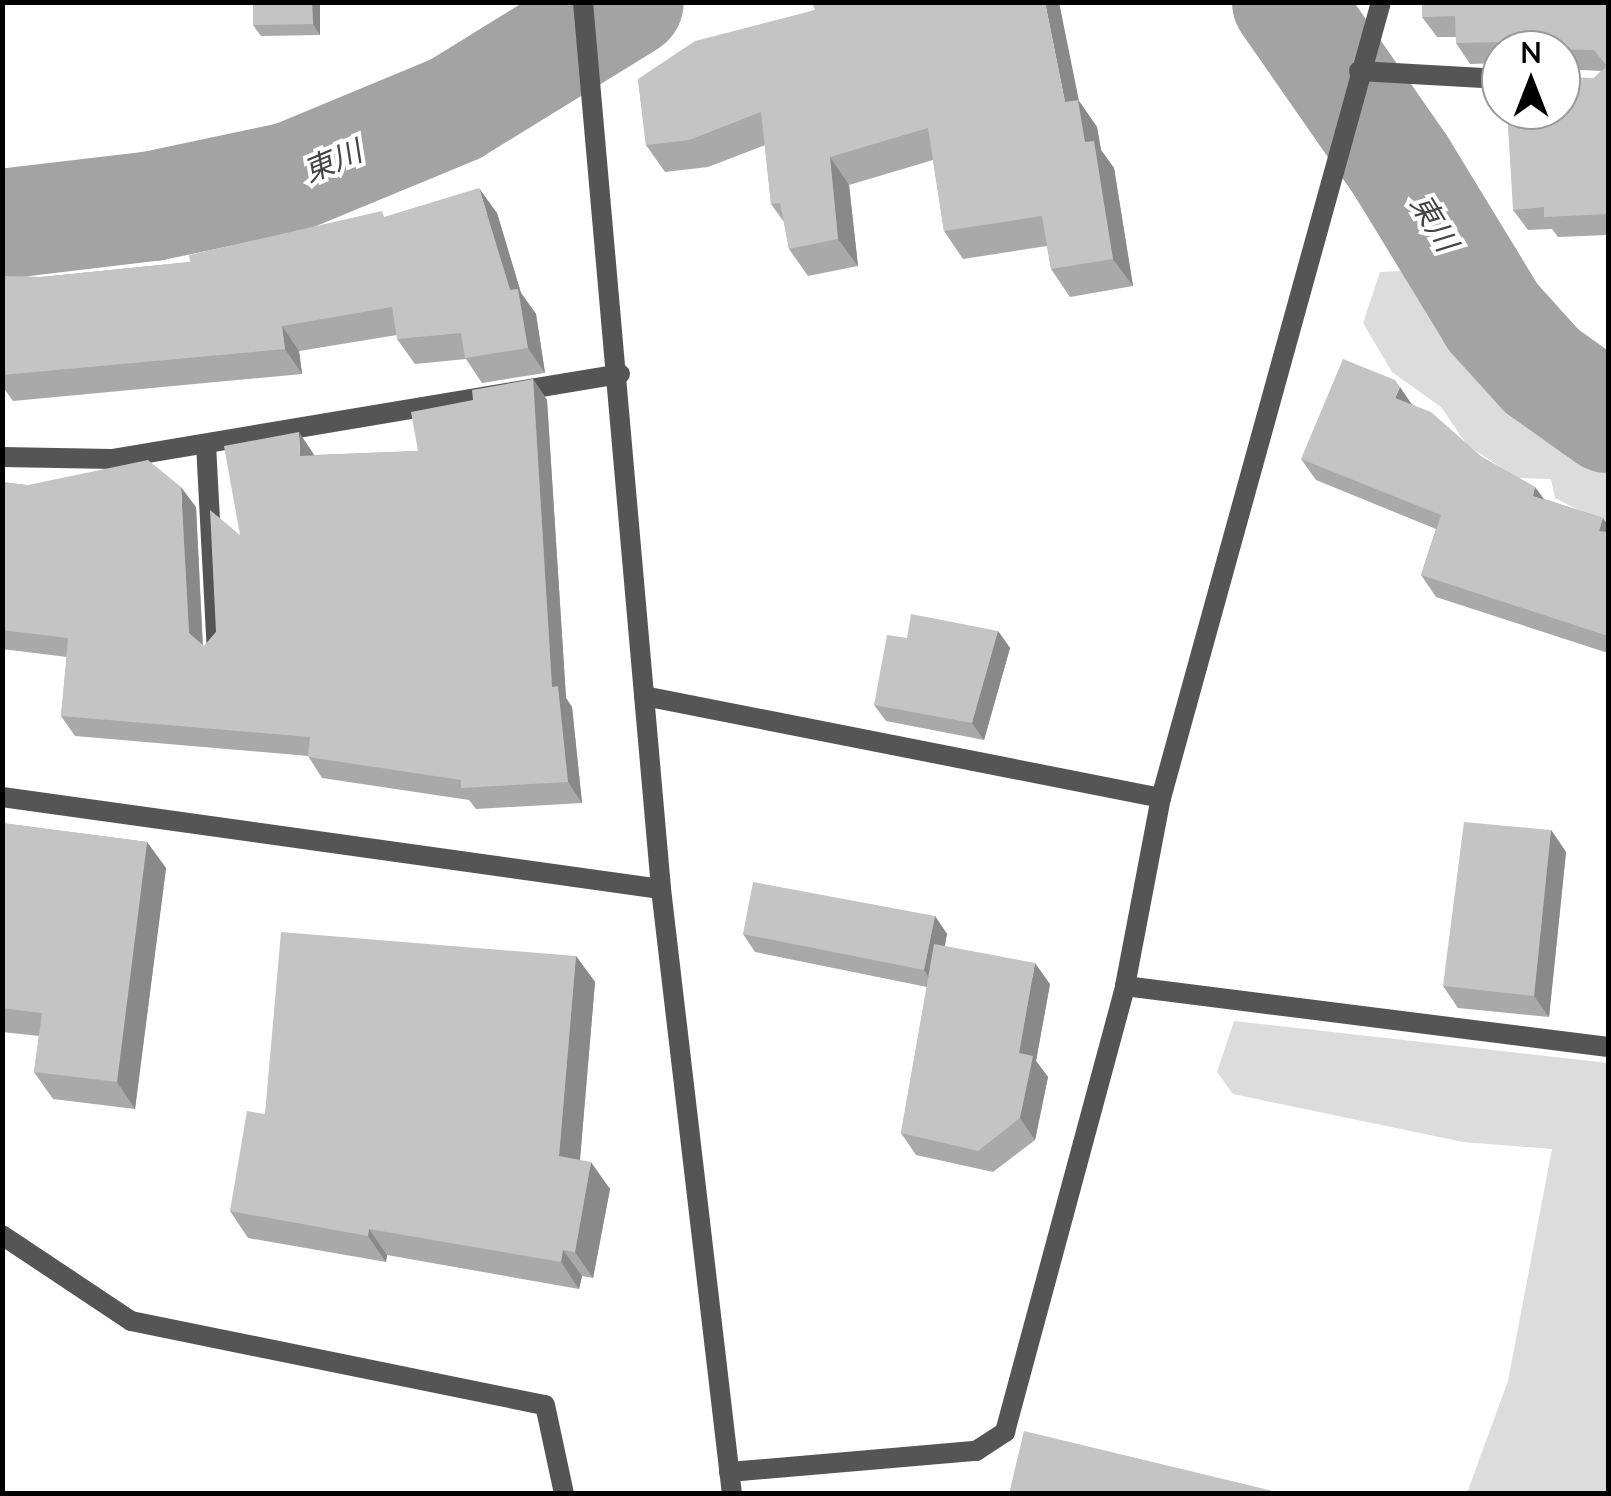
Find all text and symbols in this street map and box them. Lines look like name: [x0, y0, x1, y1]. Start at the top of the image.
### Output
north arrow: [1481, 30, 1581, 130]
text: N: [1520, 35, 1542, 69]
water label: 東川: [297, 132, 367, 188]
water label: 東川: [1404, 187, 1466, 257]

